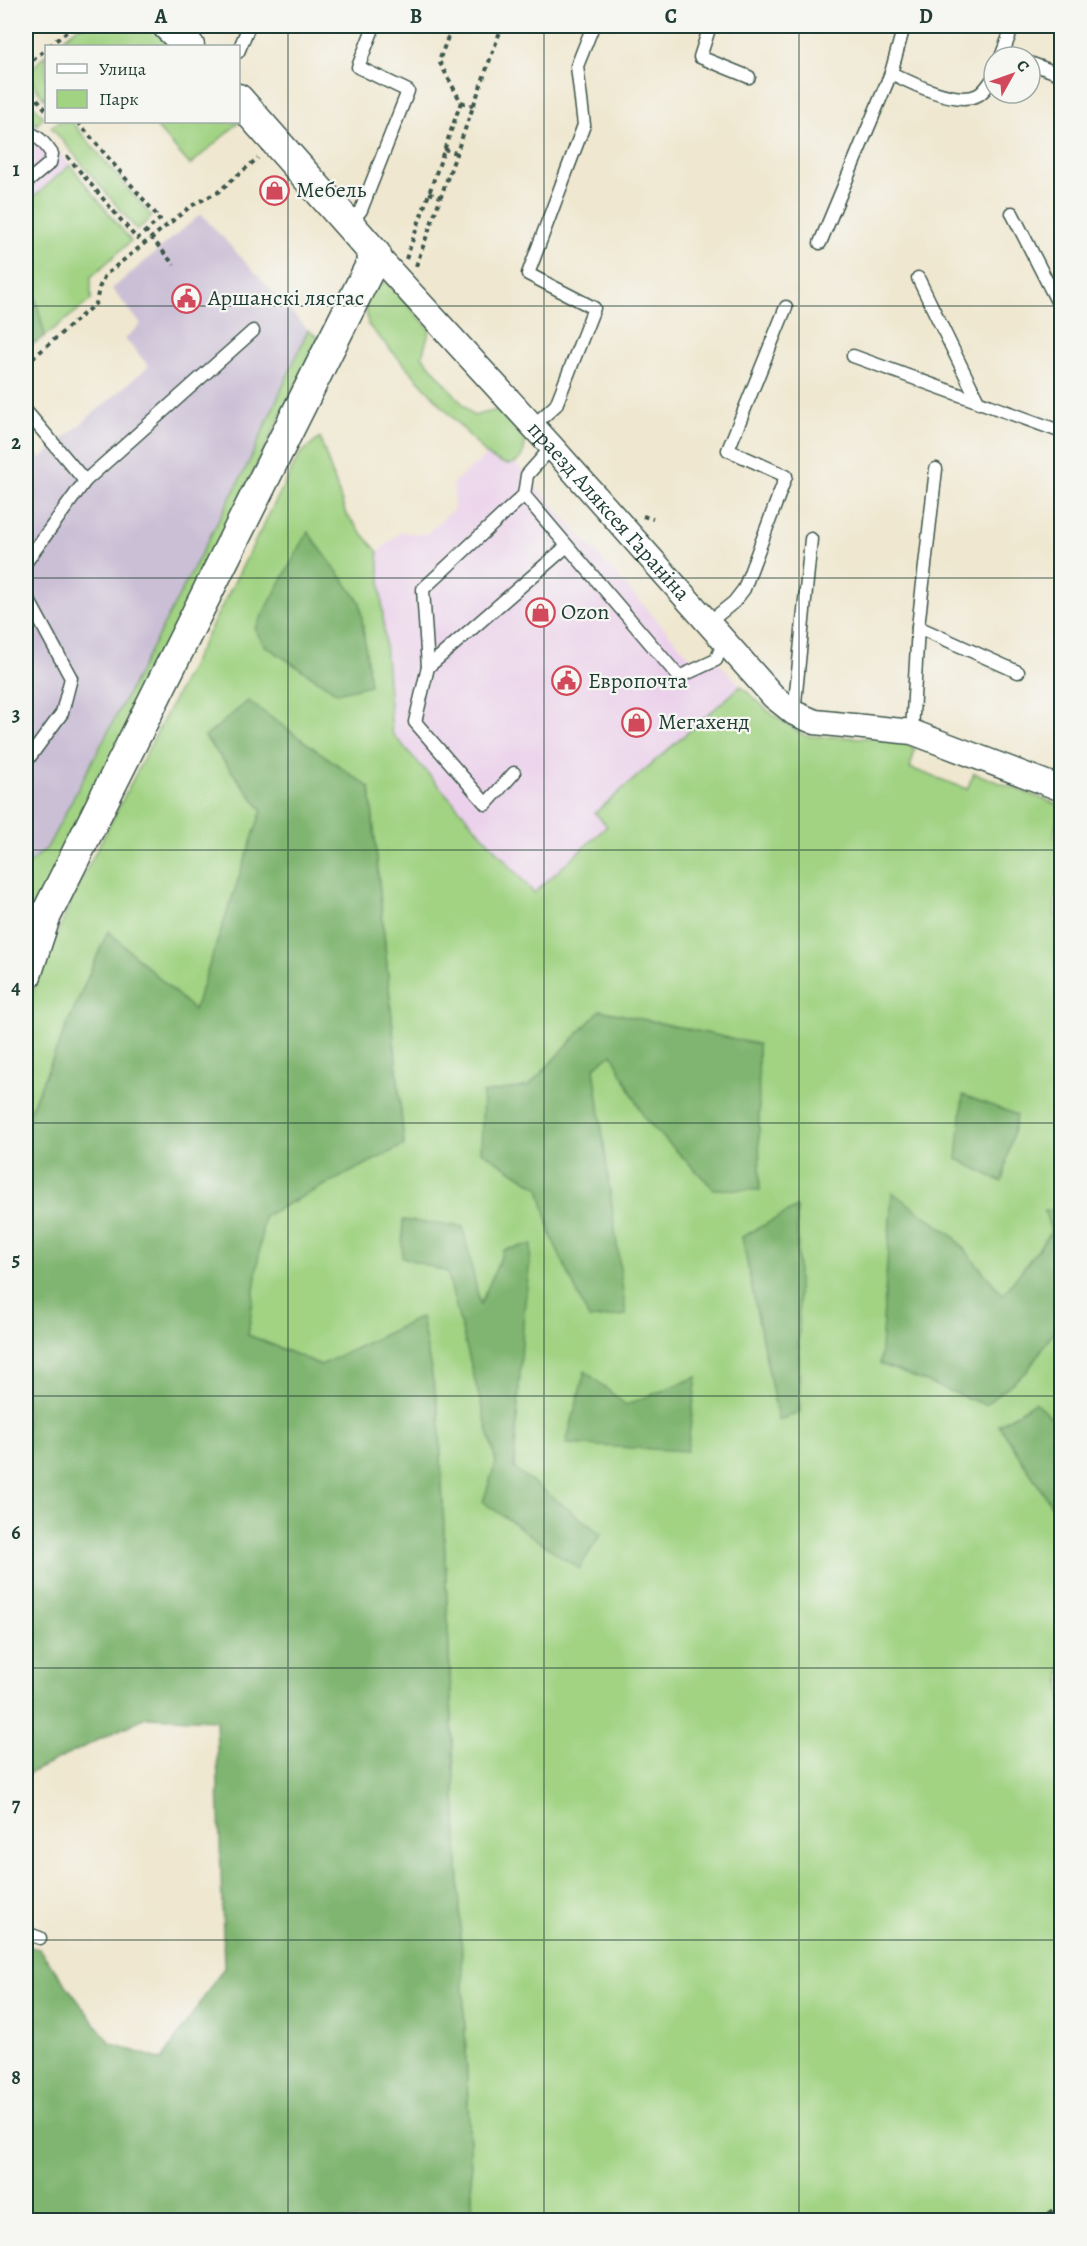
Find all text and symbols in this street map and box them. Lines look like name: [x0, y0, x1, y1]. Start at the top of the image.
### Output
text: A: [154, 3, 168, 30]
text: B: [410, 3, 422, 30]
text: C: [665, 3, 677, 30]
text: D: [919, 3, 933, 30]
legend: [45, 45, 240, 123]
north arrow: [982, 45, 1042, 105]
text: С: [1011, 55, 1034, 77]
text: Улица: [99, 57, 147, 81]
text: Парк: [99, 87, 139, 111]
text: 1: [12, 156, 20, 183]
shop icon: Мебель: [259, 174, 291, 206]
place label: Мебель: [296, 175, 367, 205]
public building icon: Аршанскі лясгас: [171, 282, 203, 314]
place label: Аршанскі лясгас: [207, 283, 364, 313]
street label: праезд Аляксея Гараніна: [521, 415, 697, 608]
text: 2: [11, 429, 21, 456]
shop icon: Ozon: [524, 596, 556, 628]
place label: Ozon: [561, 597, 609, 627]
public building icon: Европочта: [551, 665, 583, 697]
place label: Европочта: [588, 666, 688, 696]
text: 3: [12, 701, 20, 728]
shop icon: Мегахенд: [621, 706, 653, 738]
place label: Мегахенд: [658, 707, 750, 737]
text: 4: [11, 974, 21, 1001]
text: 5: [12, 1246, 20, 1273]
text: 6: [11, 1519, 21, 1546]
text: 7: [12, 1791, 21, 1818]
text: 8: [11, 2064, 21, 2091]

